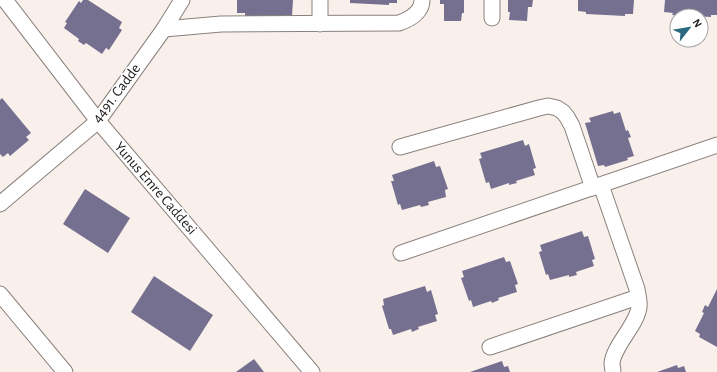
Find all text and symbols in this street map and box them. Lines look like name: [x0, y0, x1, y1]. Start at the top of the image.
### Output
north arrow: [669, 8, 709, 48]
text: N: [690, 17, 704, 29]
street label: 4491. Cadde: [89, 61, 143, 126]
street label: Yunus Emre Caddesi: [111, 139, 200, 238]

